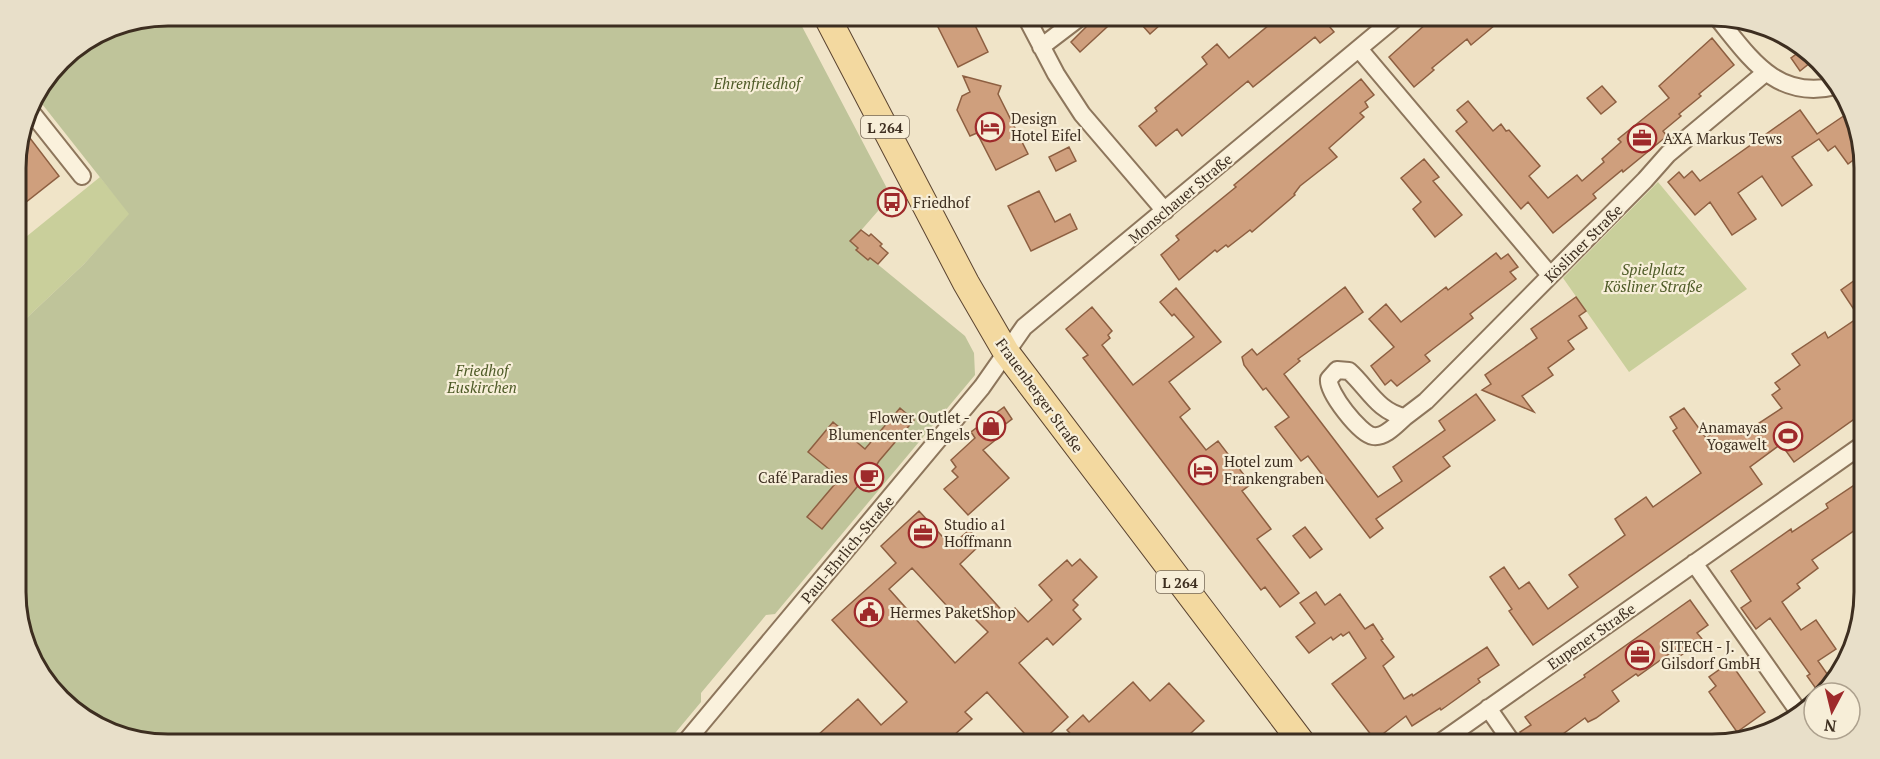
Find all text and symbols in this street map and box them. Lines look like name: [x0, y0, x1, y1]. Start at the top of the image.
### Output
park label: Ehrenfriedhof: [712, 73, 803, 93]
place label: Design Hotel Eifel: [1011, 108, 1082, 145]
hotel icon: Design Hotel Eifel: [974, 111, 1006, 143]
road number: L 264: [861, 116, 909, 138]
office icon: AXA Markus Tews: [1626, 122, 1658, 154]
place label: AXA Markus Tews: [1663, 128, 1782, 148]
street label: Monschauer Straße: [1124, 149, 1236, 247]
bus stop icon: Friedhof: [876, 186, 908, 218]
place label: Friedhof: [913, 192, 970, 212]
street label: Kösliner Straße: [1540, 200, 1626, 286]
park label: Spielplatz Kösliner Straße: [1603, 259, 1703, 296]
street label: Frauenberger Straße: [992, 334, 1088, 456]
park label: Friedhof Euskirchen: [446, 360, 517, 397]
place label: Flower Outlet - Blumencenter Engels: [828, 407, 970, 444]
shop icon: Flower Outlet - Blumencenter Engels: [975, 410, 1007, 442]
place label: Anamayas Yogawelt: [1698, 417, 1767, 454]
sports icon: Anamayas Yogawelt: [1772, 420, 1804, 452]
place label: Hotel zum Frankengraben: [1224, 451, 1324, 488]
hotel icon: Hotel zum Frankengraben: [1187, 454, 1219, 486]
cafe icon: Café Paradies: [853, 461, 885, 493]
place label: Café Paradies: [758, 467, 848, 487]
street label: Paul-Ehrlich-Straße: [796, 491, 898, 607]
place label: Studio a1 Hoffmann: [944, 514, 1012, 551]
office icon: Studio a1 Hoffmann: [907, 517, 939, 549]
road number: L 264: [1156, 571, 1204, 593]
public building icon: Hermes PaketShop: [853, 596, 885, 628]
street label: Eupener Straße: [1543, 598, 1639, 674]
place label: Hermes PaketShop: [890, 602, 1016, 622]
place label: SITECH - J. Gilsdorf GmbH: [1661, 636, 1760, 673]
office icon: SITECH - J. Gilsdorf GmbH: [1624, 639, 1656, 671]
north arrow: [1802, 681, 1862, 741]
text: N: [1823, 714, 1838, 738]

